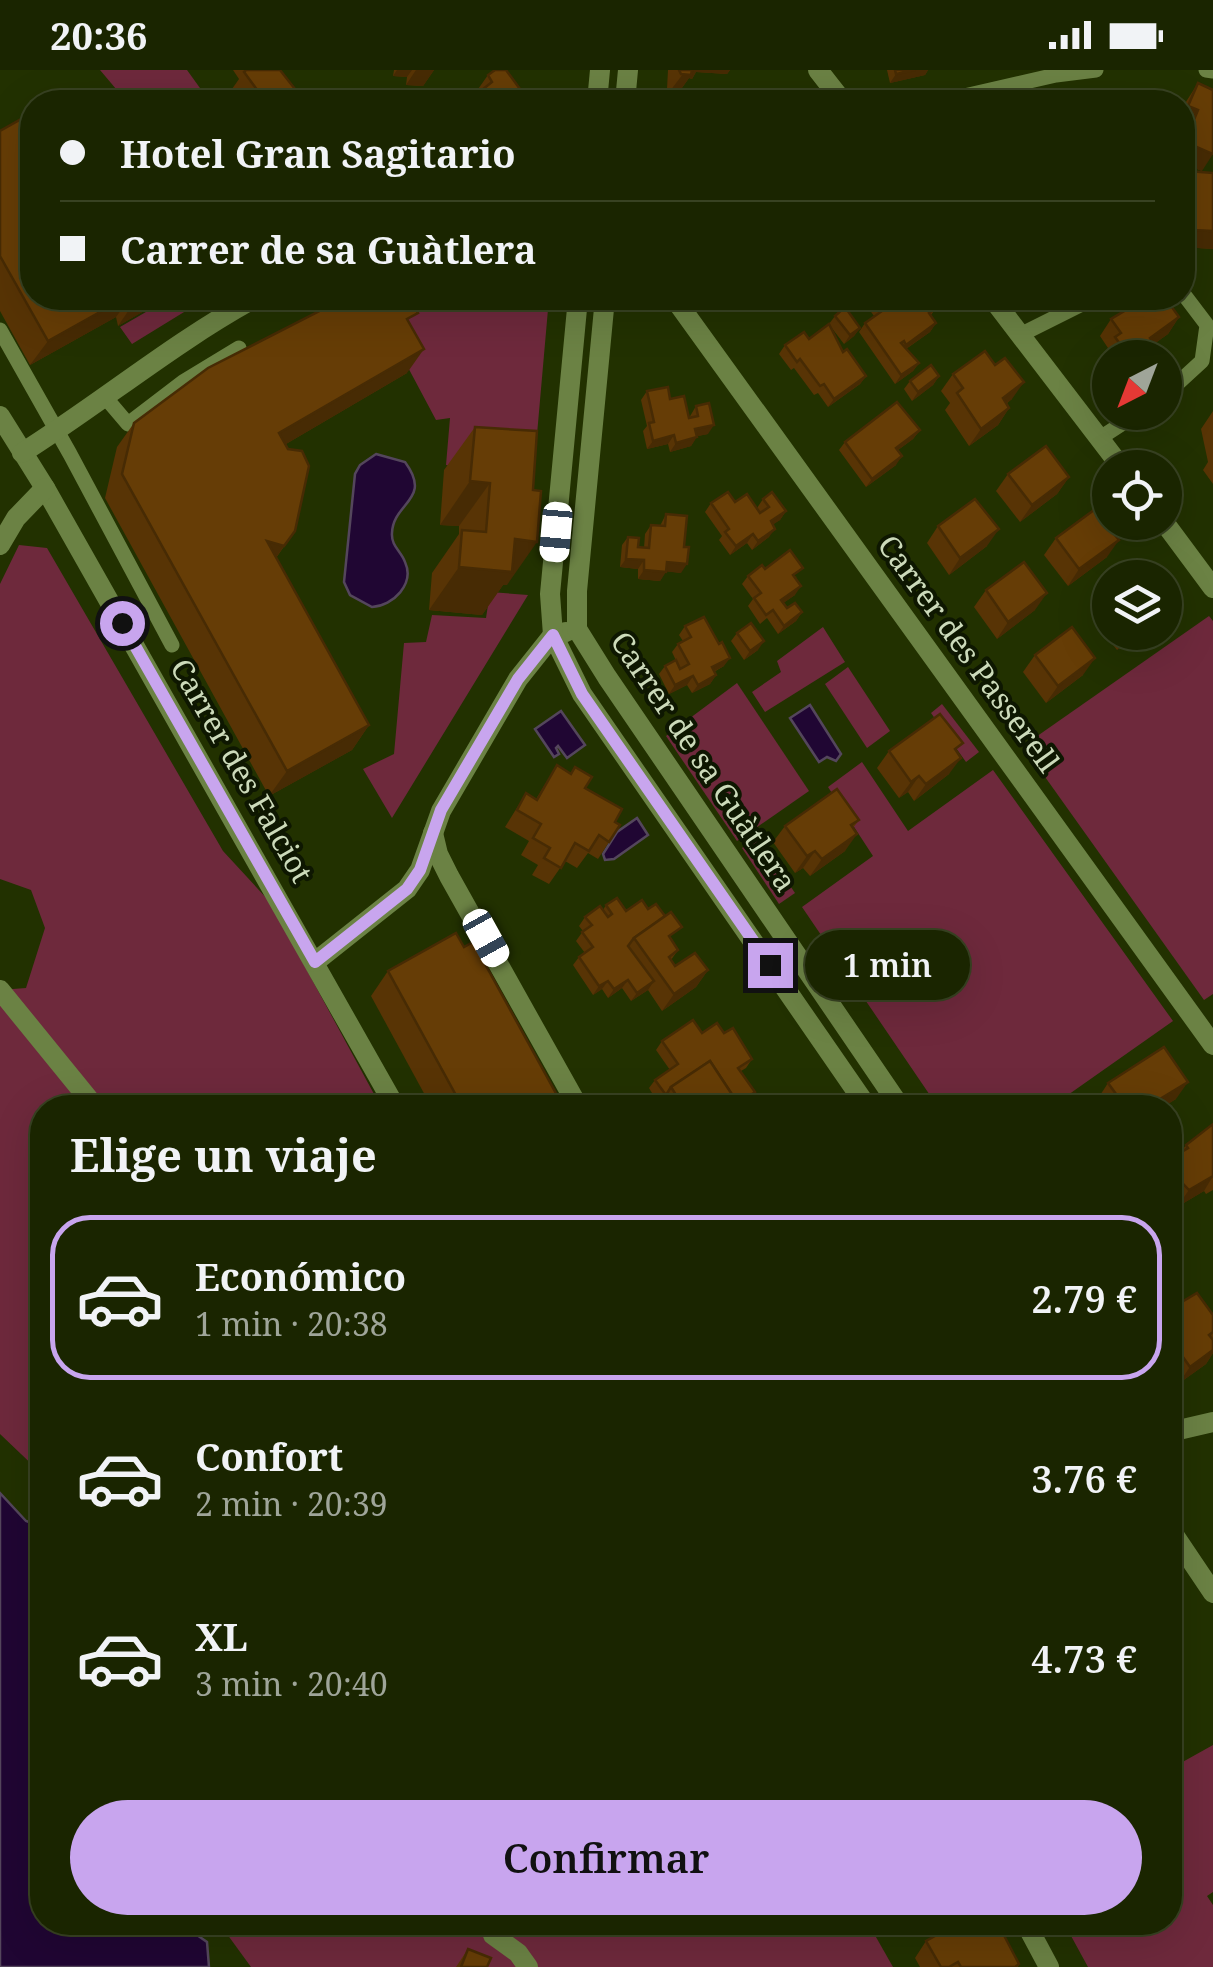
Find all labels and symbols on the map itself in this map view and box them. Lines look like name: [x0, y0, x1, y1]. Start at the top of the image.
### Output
north arrow: [1092, 340, 1182, 430]
car: [538, 501, 574, 563]
street label: Carrer des Passerell: [869, 526, 1069, 780]
route start: [100, 601, 145, 646]
street label: Carrer de sa Guàtlera: [602, 623, 807, 899]
street label: Carrer des Falciot: [161, 651, 323, 890]
car: [458, 904, 514, 972]
callout: 1 min: [805, 930, 970, 1000]
route end: [748, 943, 793, 988]

